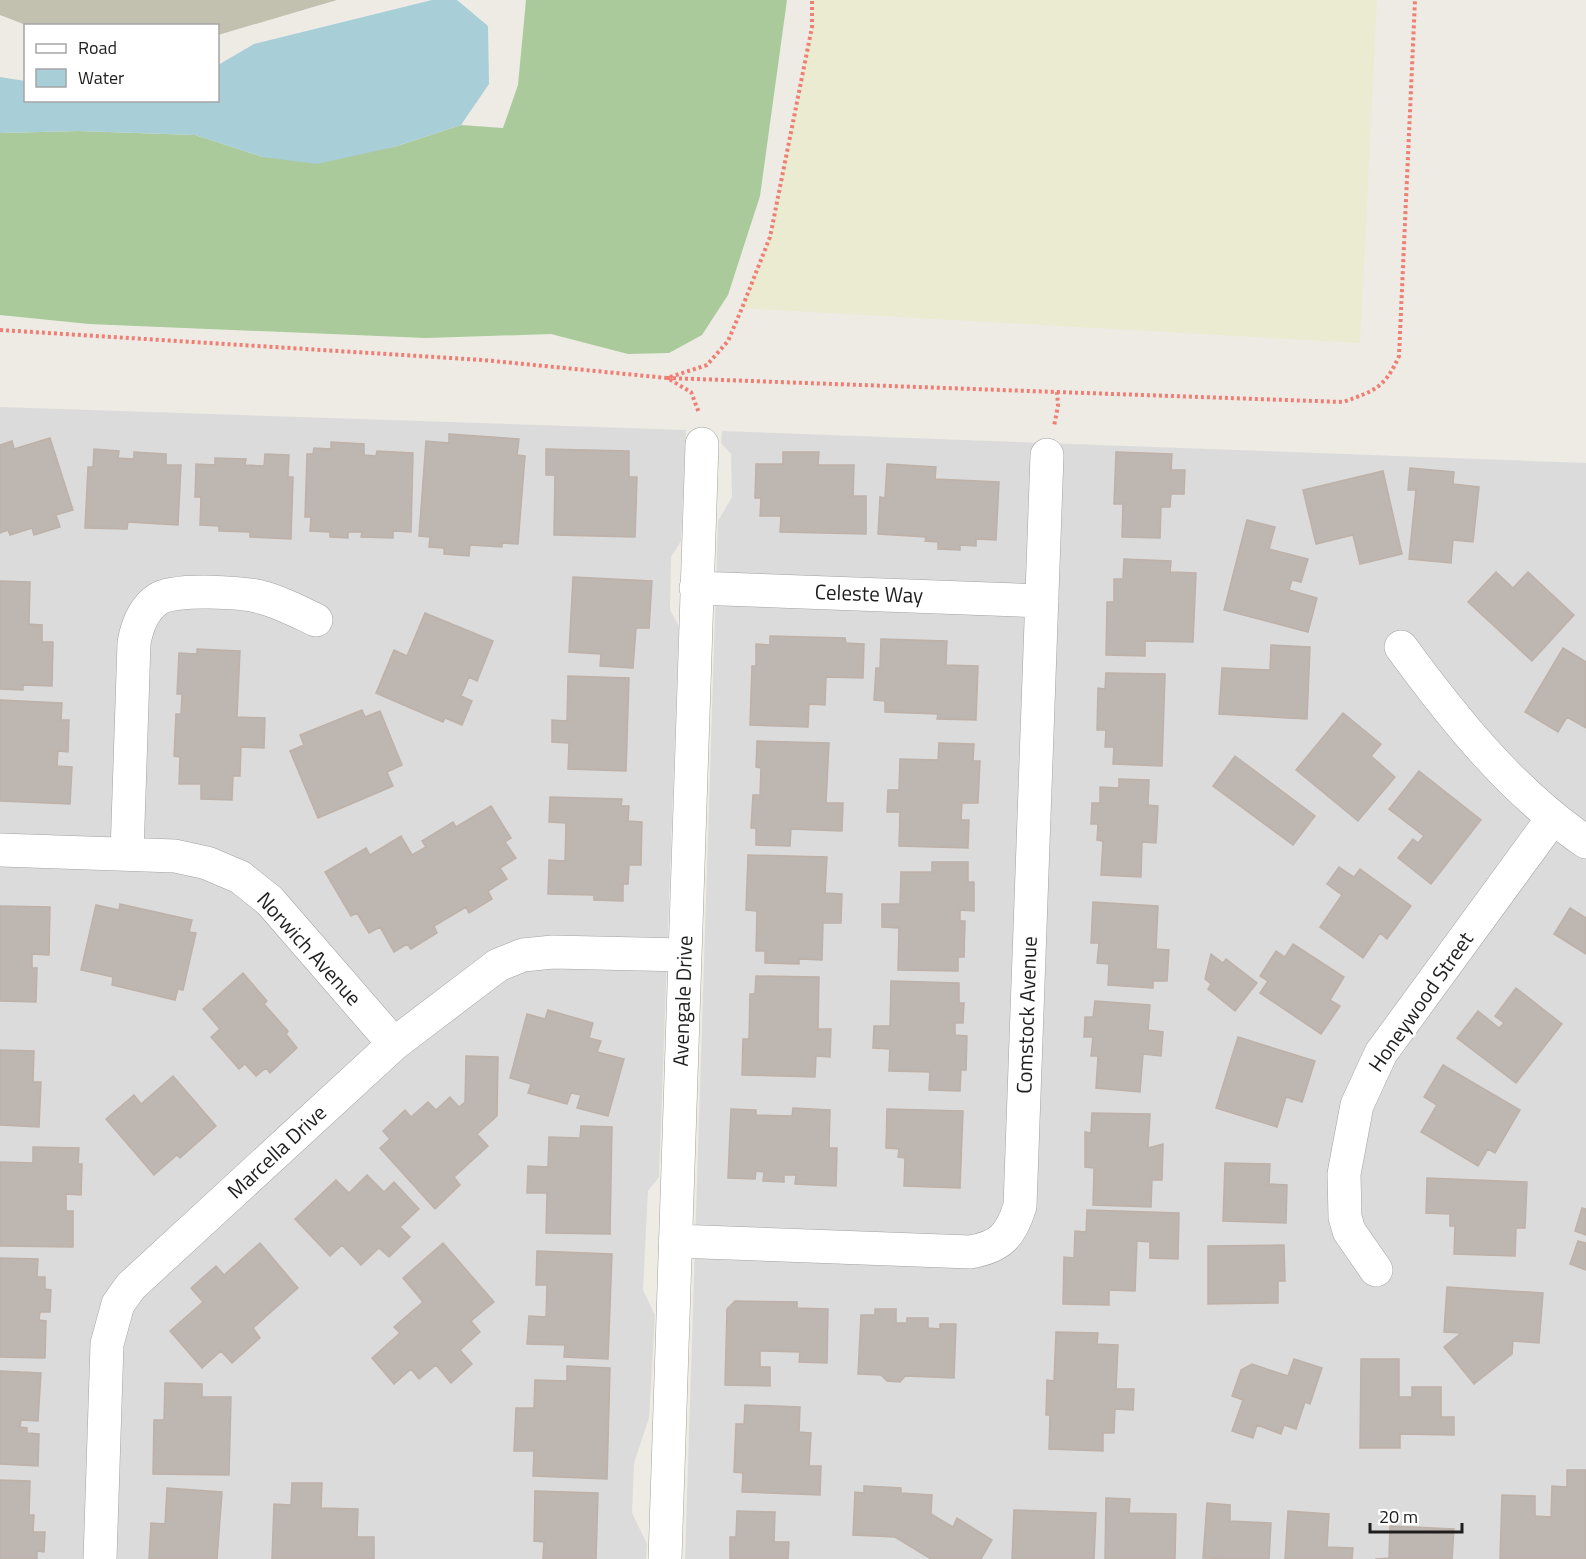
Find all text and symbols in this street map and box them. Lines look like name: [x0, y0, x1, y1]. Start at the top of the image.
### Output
legend: [24, 24, 219, 102]
text: Road: [78, 34, 117, 61]
text: Water: [78, 64, 124, 91]
street label: Celeste Way: [814, 575, 924, 611]
street label: Norwich Avenue: [250, 884, 370, 1012]
street label: Honeywood Street: [1360, 924, 1481, 1078]
street label: Avengale Drive: [664, 935, 700, 1067]
street label: Comstock Avenue: [1007, 936, 1045, 1094]
street label: Marcella Drive: [219, 1097, 333, 1206]
scale bar: [1370, 1496, 1462, 1534]
text: 20 m: [1379, 1503, 1418, 1530]

